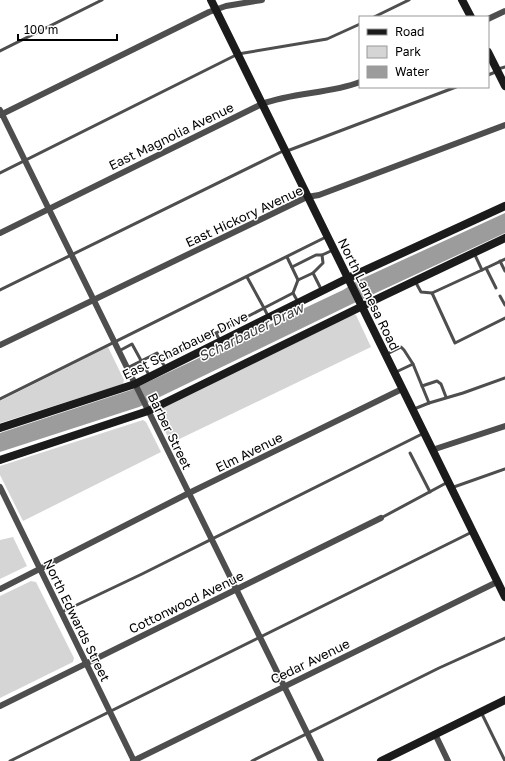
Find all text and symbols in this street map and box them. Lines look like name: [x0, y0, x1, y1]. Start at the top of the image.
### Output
scale bar: [18, 16, 117, 42]
legend: [359, 16, 489, 88]
text: 100 m: [24, 22, 58, 37]
text: Road: [395, 24, 424, 39]
text: Park: [395, 44, 421, 59]
text: Water: [395, 64, 429, 79]
street label: East Magnolia Avenue: [106, 99, 236, 173]
street label: East Hickory Avenue: [183, 182, 305, 250]
street label: North Lamesa Road: [335, 235, 403, 353]
water label: Scharbauer Draw: [195, 298, 308, 364]
street label: East Scharbauer Drive: [120, 308, 250, 382]
street label: Barber Street: [145, 390, 195, 472]
street label: Elm Avenue: [213, 429, 285, 475]
street label: North Edwards Street: [40, 556, 114, 684]
street label: Cottonwood Avenue: [126, 567, 246, 637]
street label: Cedar Avenue: [268, 635, 352, 687]

